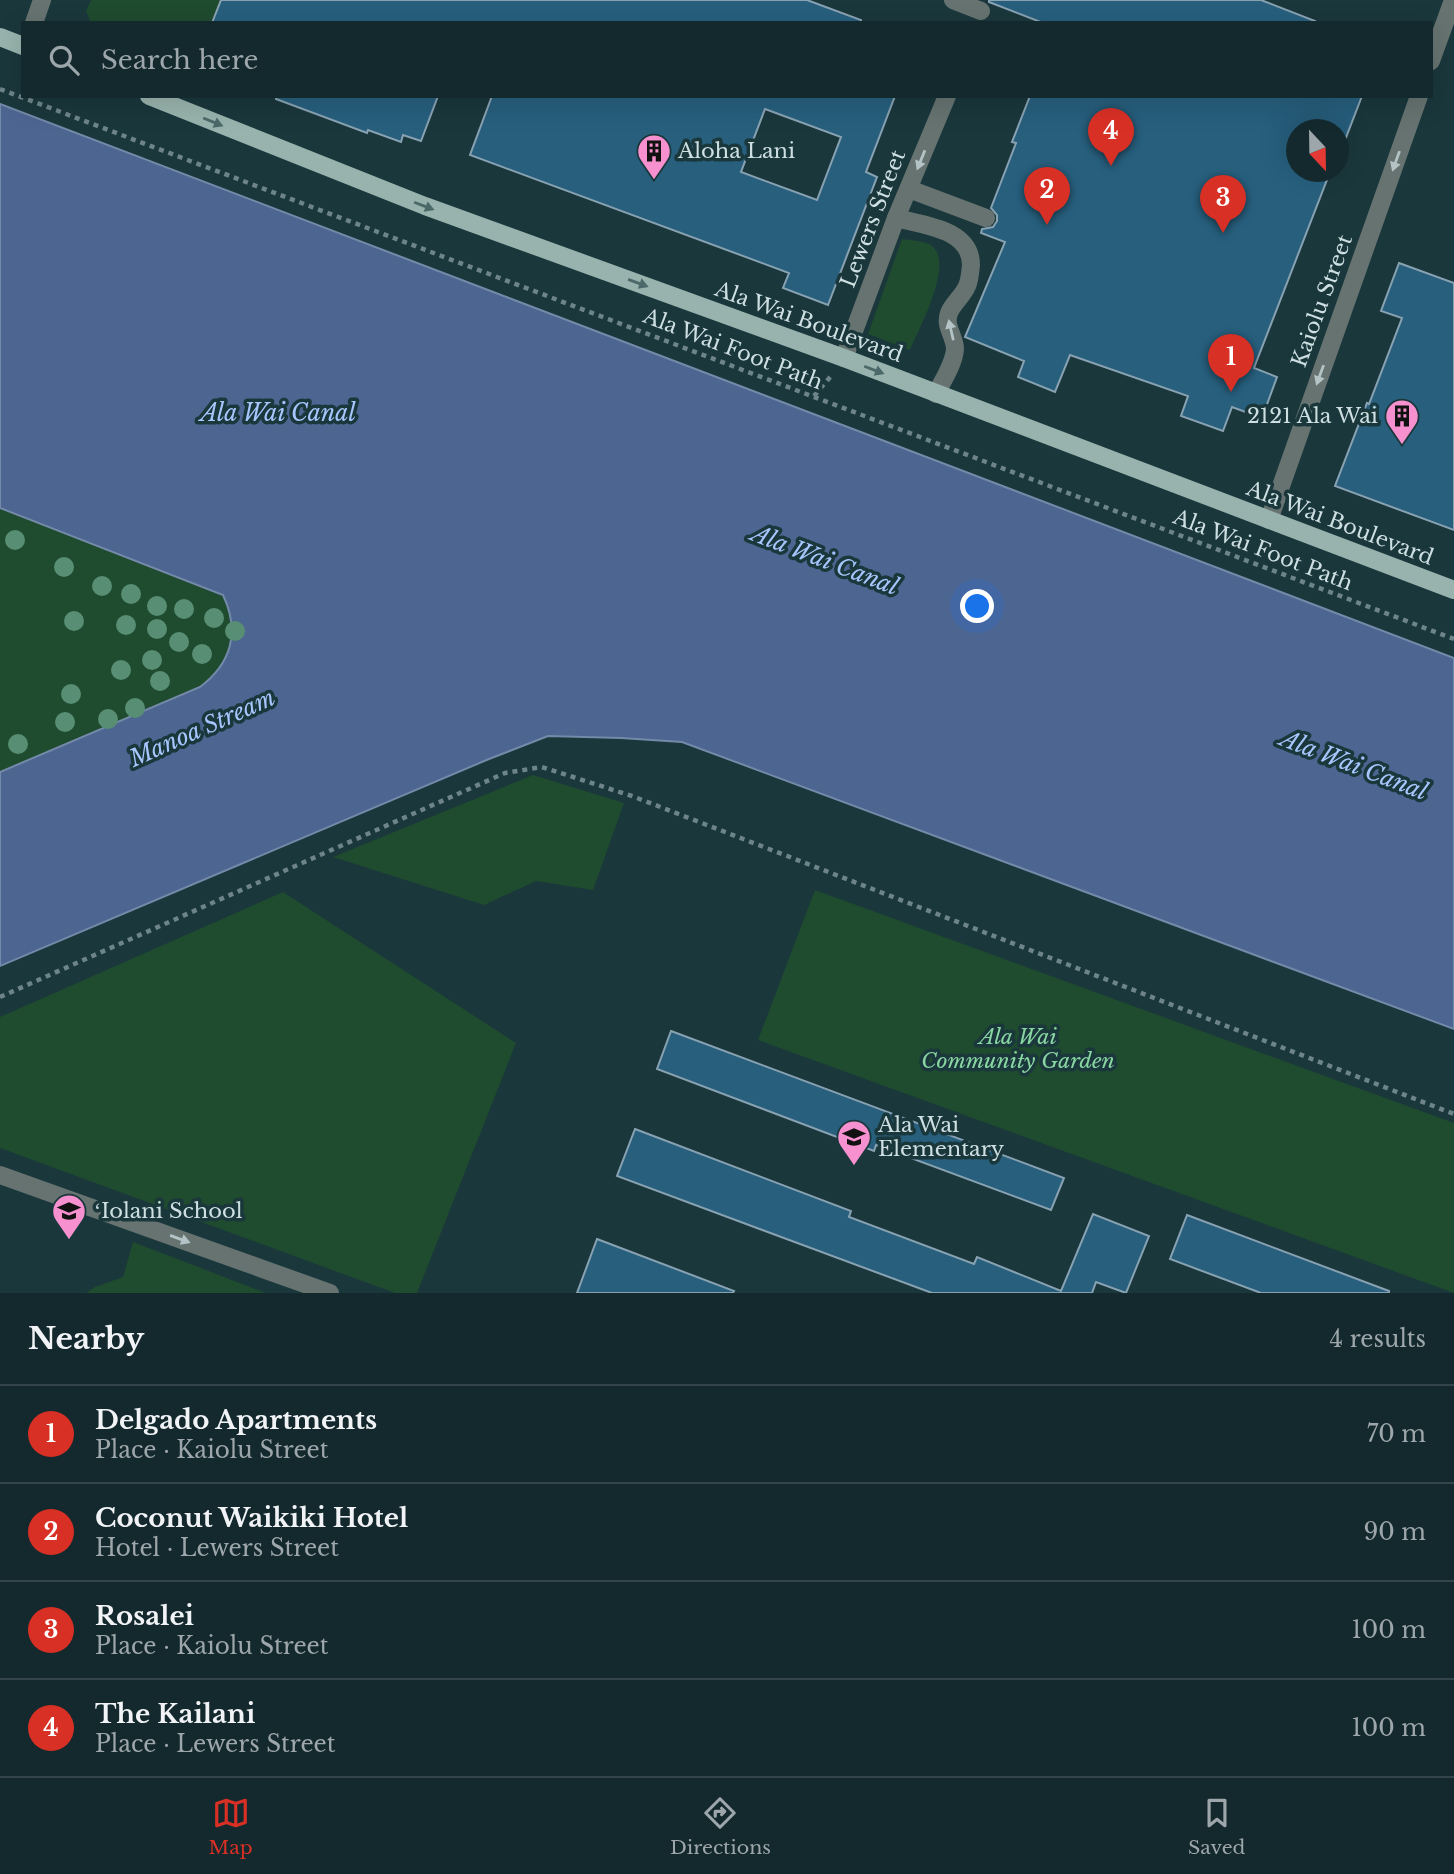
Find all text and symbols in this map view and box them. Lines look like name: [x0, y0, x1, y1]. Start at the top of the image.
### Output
search box: [21, 21, 1433, 98]
icon: search: [45, 41, 83, 79]
text: Search here: [101, 44, 258, 76]
pin: 4: [1088, 108, 1134, 166]
one-way arrow: [202, 116, 223, 127]
north arrow: [1286, 119, 1349, 182]
building icon: Aloha Lani: [635, 132, 673, 181]
place label: Aloha Lani: [677, 138, 795, 164]
street label: Lewers Street: [835, 146, 911, 292]
one-way arrow: [915, 149, 926, 170]
one-way arrow: [1390, 150, 1401, 171]
pin: 2: [1024, 167, 1070, 225]
pin: 3: [1200, 175, 1246, 233]
one-way arrow: [414, 200, 435, 211]
street label: Kaiolu Street: [1286, 231, 1358, 371]
street label: Ala Wai Boulevard: [711, 276, 906, 368]
one-way arrow: [627, 278, 648, 289]
street label: Ala Wai Foot Path: [639, 302, 826, 395]
one-way arrow: [945, 319, 956, 341]
pin: 1: [1208, 334, 1254, 392]
one-way arrow: [864, 365, 885, 376]
one-way arrow: [1314, 365, 1325, 386]
building icon: 2121 Ala Wai: [1383, 397, 1421, 446]
water label: Ala Wai Canal: [197, 399, 356, 427]
place label: 2121 Ala Wai: [1247, 403, 1378, 429]
street label: Ala Wai Boulevard: [1242, 475, 1437, 571]
street label: Ala Wai Foot Path: [1169, 503, 1356, 596]
water label: Ala Wai Canal: [745, 518, 903, 601]
your location: [960, 589, 994, 623]
water label: Manoa Stream: [124, 683, 279, 773]
water label: Ala Wai Canal: [1274, 723, 1432, 806]
park label: Ala Wai Community Garden: [921, 1024, 1115, 1074]
place label: Ala Wai Elementary: [877, 1112, 1005, 1162]
school or university icon: Ala Wai Elementary: [835, 1118, 873, 1167]
school or university icon: ʻIolani School: [50, 1192, 88, 1241]
place label: ʻIolani School: [94, 1198, 243, 1224]
one-way arrow: [169, 1234, 190, 1245]
text: Nearby: [28, 1320, 144, 1357]
text: 4 results: [1330, 1325, 1426, 1353]
text: Delgado Apartments: [95, 1404, 377, 1436]
text: 1: [46, 1420, 56, 1448]
text: 70 m: [1367, 1420, 1426, 1448]
text: Place · Kaiolu Street: [95, 1436, 329, 1464]
text: Coconut Waikiki Hotel: [95, 1502, 408, 1534]
text: 2: [44, 1518, 58, 1546]
text: 90 m: [1364, 1518, 1426, 1546]
text: Hotel · Lewers Street: [95, 1534, 339, 1562]
text: Rosalei: [95, 1600, 194, 1632]
text: 3: [44, 1616, 58, 1644]
text: 100 m: [1352, 1616, 1426, 1644]
text: Place · Kaiolu Street: [95, 1632, 329, 1660]
text: The Kailani: [95, 1698, 255, 1730]
text: 4: [43, 1714, 59, 1742]
text: 100 m: [1352, 1714, 1426, 1742]
text: Place · Lewers Street: [95, 1730, 335, 1758]
tab: Map: [209, 1794, 253, 1859]
tab: Directions: [670, 1794, 771, 1859]
tab: Saved: [1188, 1794, 1245, 1859]

